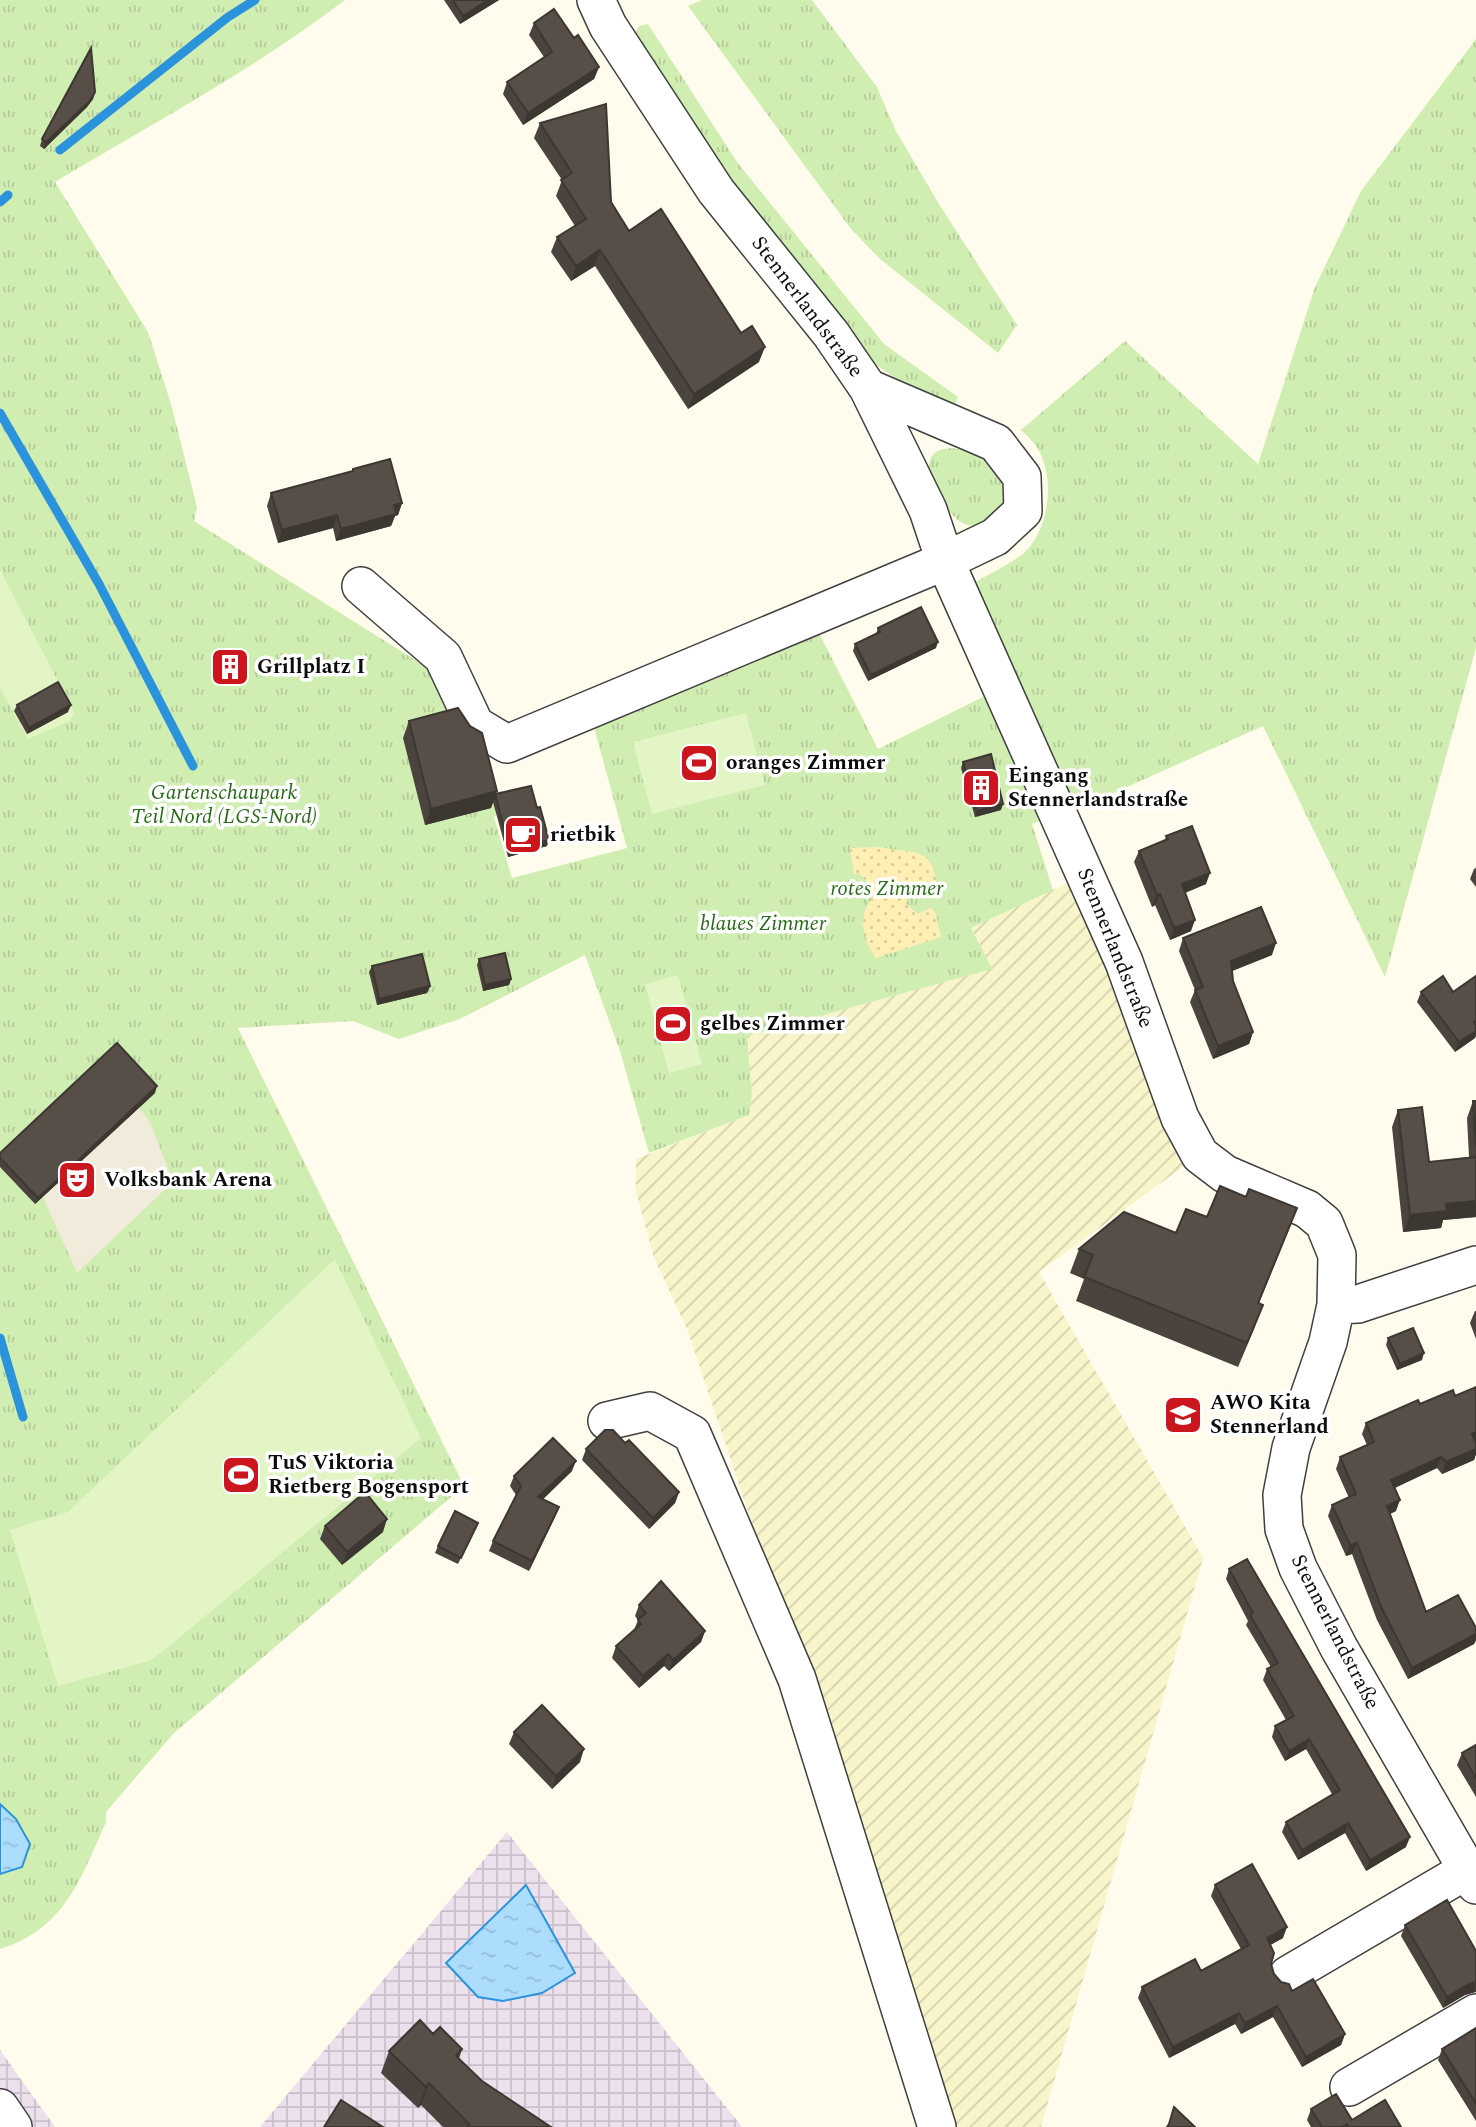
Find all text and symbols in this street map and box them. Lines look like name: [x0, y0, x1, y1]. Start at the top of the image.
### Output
street label: Stennerlandstraße: [743, 229, 871, 385]
building icon: Grillplatz I: [209, 646, 251, 688]
place label: Grillplatz I: [257, 651, 365, 683]
sports icon: oranges Zimmer: [678, 742, 720, 784]
place label: oranges Zimmer: [726, 747, 885, 779]
place label: Eingang Stennerlandstraße: [1008, 760, 1188, 816]
building icon: Eingang Stennerlandstraße: [960, 767, 1002, 809]
park label: Gartenschaupark Teil Nord (LGS-Nord): [131, 777, 317, 833]
cafe icon: rietbik: [502, 814, 544, 856]
place label: rietbik: [550, 819, 617, 851]
street label: Stennerlandstraße: [1068, 863, 1162, 1033]
park label: rotes Zimmer: [830, 873, 944, 905]
park label: blaues Zimmer: [700, 908, 827, 940]
sports icon: gelbes Zimmer: [652, 1003, 694, 1045]
place label: gelbes Zimmer: [700, 1008, 845, 1040]
theatre icon: Volksbank Arena: [56, 1159, 98, 1201]
place label: Volksbank Arena: [104, 1164, 272, 1196]
place label: AWO Kita Stennerland: [1210, 1387, 1329, 1443]
school or university icon: AWO Kita Stennerland: [1162, 1394, 1204, 1436]
place label: TuS Viktoria Rietberg Bogensport: [268, 1447, 469, 1503]
sports icon: TuS Viktoria Rietberg Bogensport: [220, 1454, 262, 1496]
street label: Stennerlandstraße: [1282, 1549, 1388, 1715]

